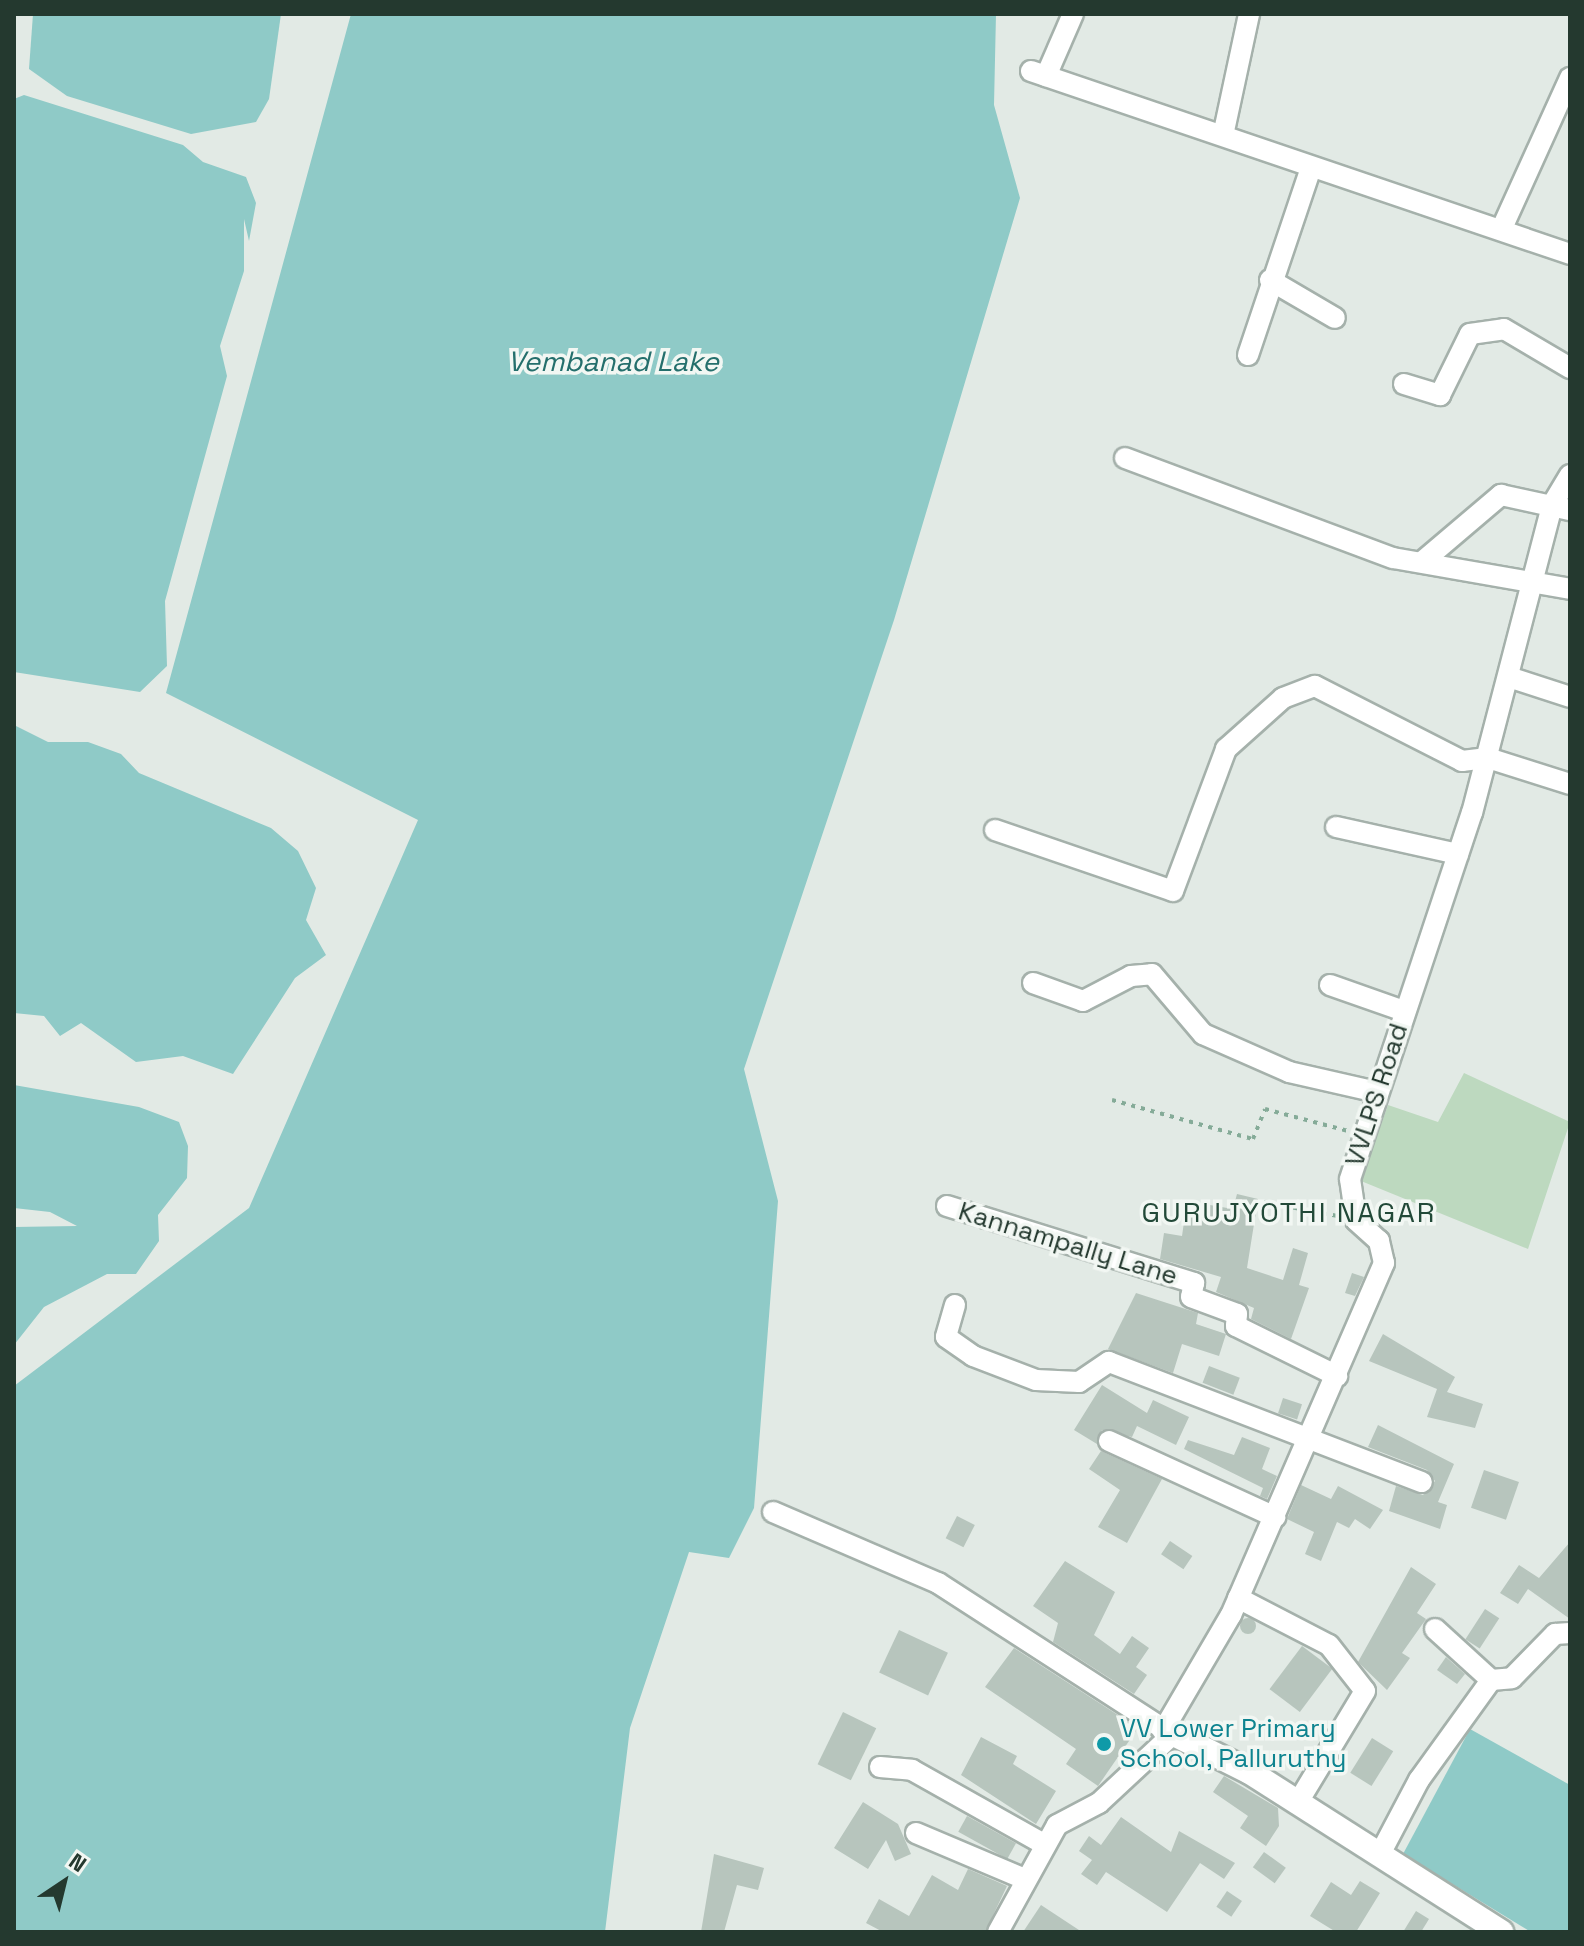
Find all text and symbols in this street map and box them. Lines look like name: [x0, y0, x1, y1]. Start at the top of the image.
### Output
water label: Vembanad Lake: [507, 344, 719, 378]
street label: VVLPS Road: [1339, 1020, 1415, 1170]
district label: GURUJYOTHI NAGAR: [1142, 1195, 1436, 1229]
street label: Kannampally Lane: [955, 1196, 1181, 1292]
place label: VV Lower Primary School, Palluruthy: [1120, 1713, 1347, 1774]
marker: VV Lower Primary School, Palluruthy: [1095, 1735, 1113, 1753]
north arrow: [24, 1842, 104, 1922]
text: N: [64, 1847, 92, 1878]

